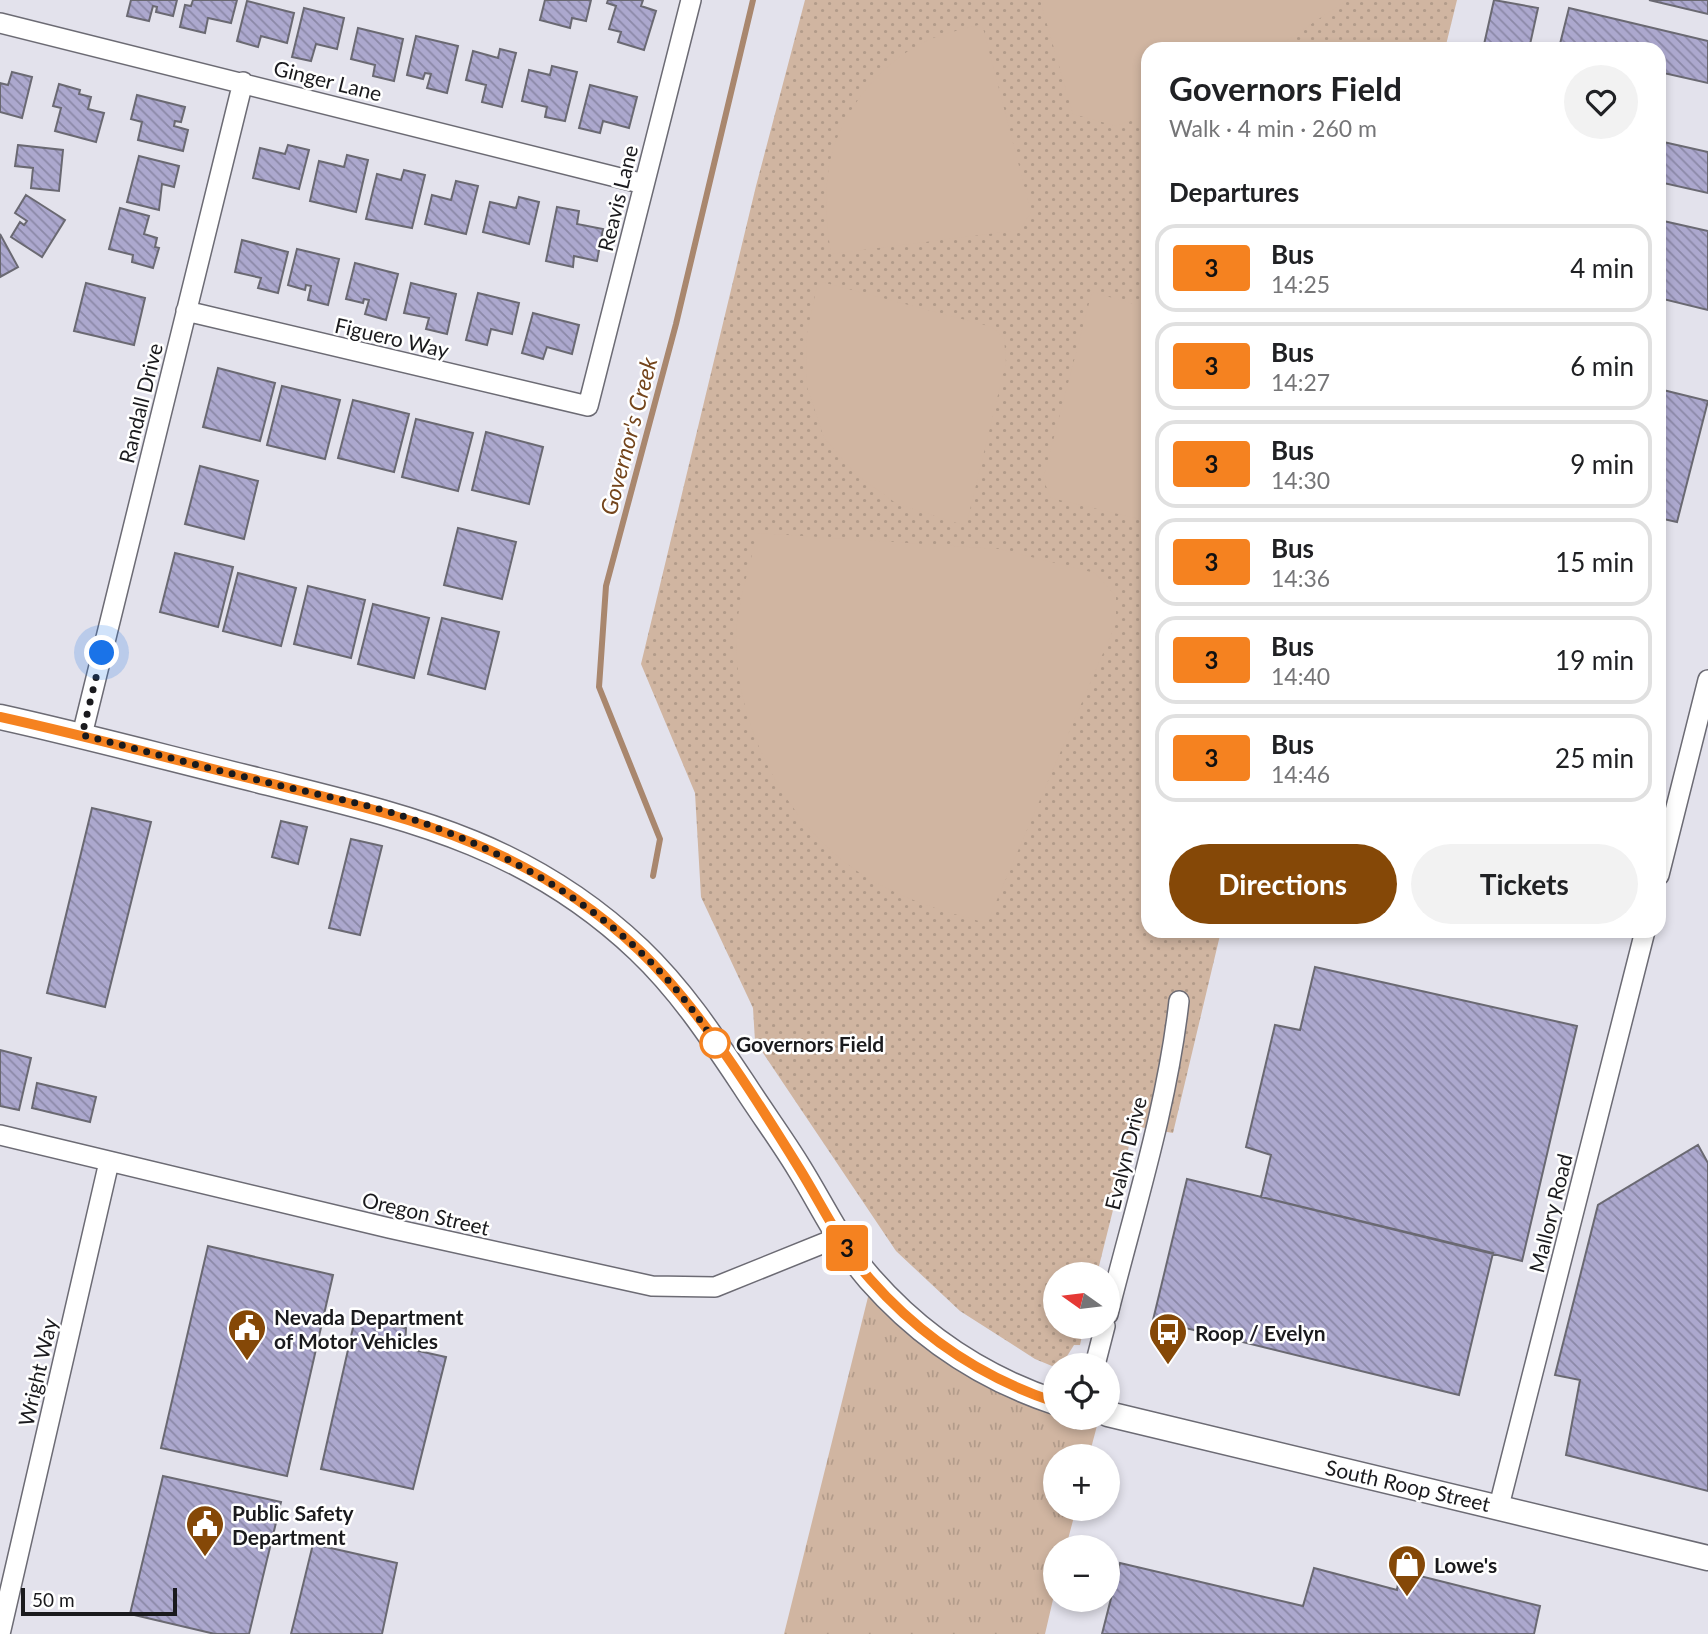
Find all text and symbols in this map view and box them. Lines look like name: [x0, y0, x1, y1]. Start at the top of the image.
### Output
street label: Ginger Lane: [271, 55, 385, 105]
button: heart: [1564, 65, 1638, 139]
text: Governors Field: [1169, 68, 1402, 108]
text: Walk · 4 min · 260 m: [1169, 114, 1377, 142]
street label: Reavis Lane: [592, 143, 642, 253]
text: Departures: [1169, 176, 1299, 208]
text: Bus: [1271, 238, 1314, 270]
text: 4 min: [1570, 252, 1634, 284]
text: 3: [1205, 253, 1218, 282]
text: 14:25: [1271, 270, 1330, 298]
street label: Figuero Way: [332, 312, 452, 362]
text: Bus: [1271, 336, 1314, 368]
street label: Randall Drive: [113, 340, 167, 466]
text: 6 min: [1570, 350, 1634, 382]
text: 3: [1205, 351, 1218, 380]
water label: Governor's Creek: [594, 353, 663, 518]
text: 14:27: [1271, 368, 1330, 396]
text: Bus: [1271, 434, 1314, 466]
text: 9 min: [1570, 448, 1634, 480]
text: 3: [1205, 449, 1218, 478]
text: 14:30: [1271, 466, 1330, 494]
text: Bus: [1271, 532, 1314, 564]
text: 15 min: [1555, 546, 1634, 578]
text: 3: [1205, 547, 1218, 576]
text: 14:36: [1271, 564, 1330, 592]
text: Bus: [1271, 630, 1314, 662]
your location: [84, 635, 119, 670]
text: 19 min: [1555, 644, 1634, 676]
text: 3: [1205, 645, 1218, 674]
text: 14:40: [1271, 662, 1330, 690]
text: Bus: [1271, 728, 1314, 760]
text: 25 min: [1555, 742, 1634, 774]
text: 3: [1205, 743, 1218, 772]
text: 14:46: [1271, 760, 1330, 788]
button: Directions: [1169, 844, 1397, 924]
button: Tickets: [1411, 844, 1638, 924]
marker: Governors Field: [700, 1028, 730, 1058]
place label: Governors Field: [736, 1031, 884, 1056]
street label: Evalyn Drive: [1099, 1094, 1151, 1212]
street label: Mallory Road: [1523, 1151, 1577, 1275]
street label: Oregon Street: [360, 1186, 493, 1240]
line badge: 3: [824, 1225, 870, 1271]
text: 3: [840, 1233, 854, 1262]
north arrow: [1043, 1262, 1120, 1339]
map controls: [1043, 1262, 1120, 1612]
place label: Nevada Department of Motor Vehicles: [274, 1304, 464, 1353]
public building icon: Nevada Department of Motor Vehicles: [226, 1307, 268, 1362]
bus stop icon: Roop / Evelyn: [1147, 1311, 1189, 1366]
street label: Wright Way: [12, 1315, 62, 1429]
place label: Roop / Evelyn: [1195, 1320, 1326, 1345]
button: locate: [1043, 1353, 1120, 1430]
button: +: [1043, 1444, 1120, 1521]
street label: South Roop Street: [1323, 1454, 1493, 1516]
place label: Public Safety Department: [232, 1500, 355, 1549]
public building icon: Public Safety Department: [184, 1503, 226, 1558]
button: −: [1043, 1535, 1120, 1612]
shop icon: Lowe's: [1386, 1543, 1428, 1598]
place label: Lowe's: [1434, 1552, 1497, 1577]
scale bar: [21, 1585, 177, 1617]
text: 50 m: [32, 1588, 75, 1611]

